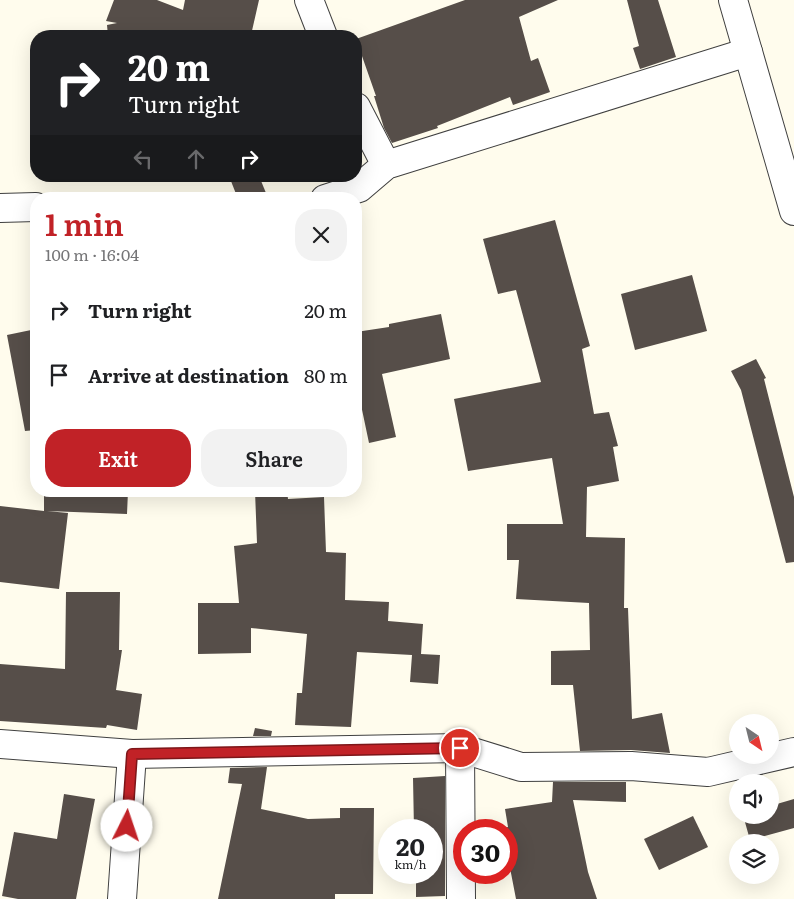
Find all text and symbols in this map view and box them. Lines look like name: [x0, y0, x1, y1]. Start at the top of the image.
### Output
text: 20 m: [128, 40, 210, 92]
icon: right: [45, 50, 110, 115]
text: Turn right: [128, 87, 240, 120]
icon: left: [129, 145, 157, 173]
icon: ahead: [182, 145, 210, 173]
icon: right: [235, 145, 263, 173]
text: 1 min: [45, 201, 124, 245]
button: close: [295, 209, 347, 261]
text: 100 m · 16:04: [45, 242, 139, 266]
icon: right: [45, 296, 73, 324]
text: Turn right: [88, 296, 192, 324]
text: 20 m: [304, 296, 347, 324]
icon: arrive: [45, 361, 73, 389]
text: Arrive at destination: [88, 361, 289, 389]
text: 80 m: [304, 361, 348, 389]
button: Exit: [45, 429, 191, 487]
button: Share: [201, 429, 347, 487]
north arrow: [729, 714, 779, 764]
map controls: [729, 714, 779, 884]
pin: [439, 727, 481, 769]
icon: arrive: [446, 734, 474, 762]
button: sound: [729, 774, 779, 824]
position arrow: [100, 799, 152, 851]
speed limit sign: 30: [453, 819, 518, 884]
text: 20: [396, 827, 425, 864]
button: layers: [729, 834, 779, 884]
text: km/h: [395, 855, 426, 873]

